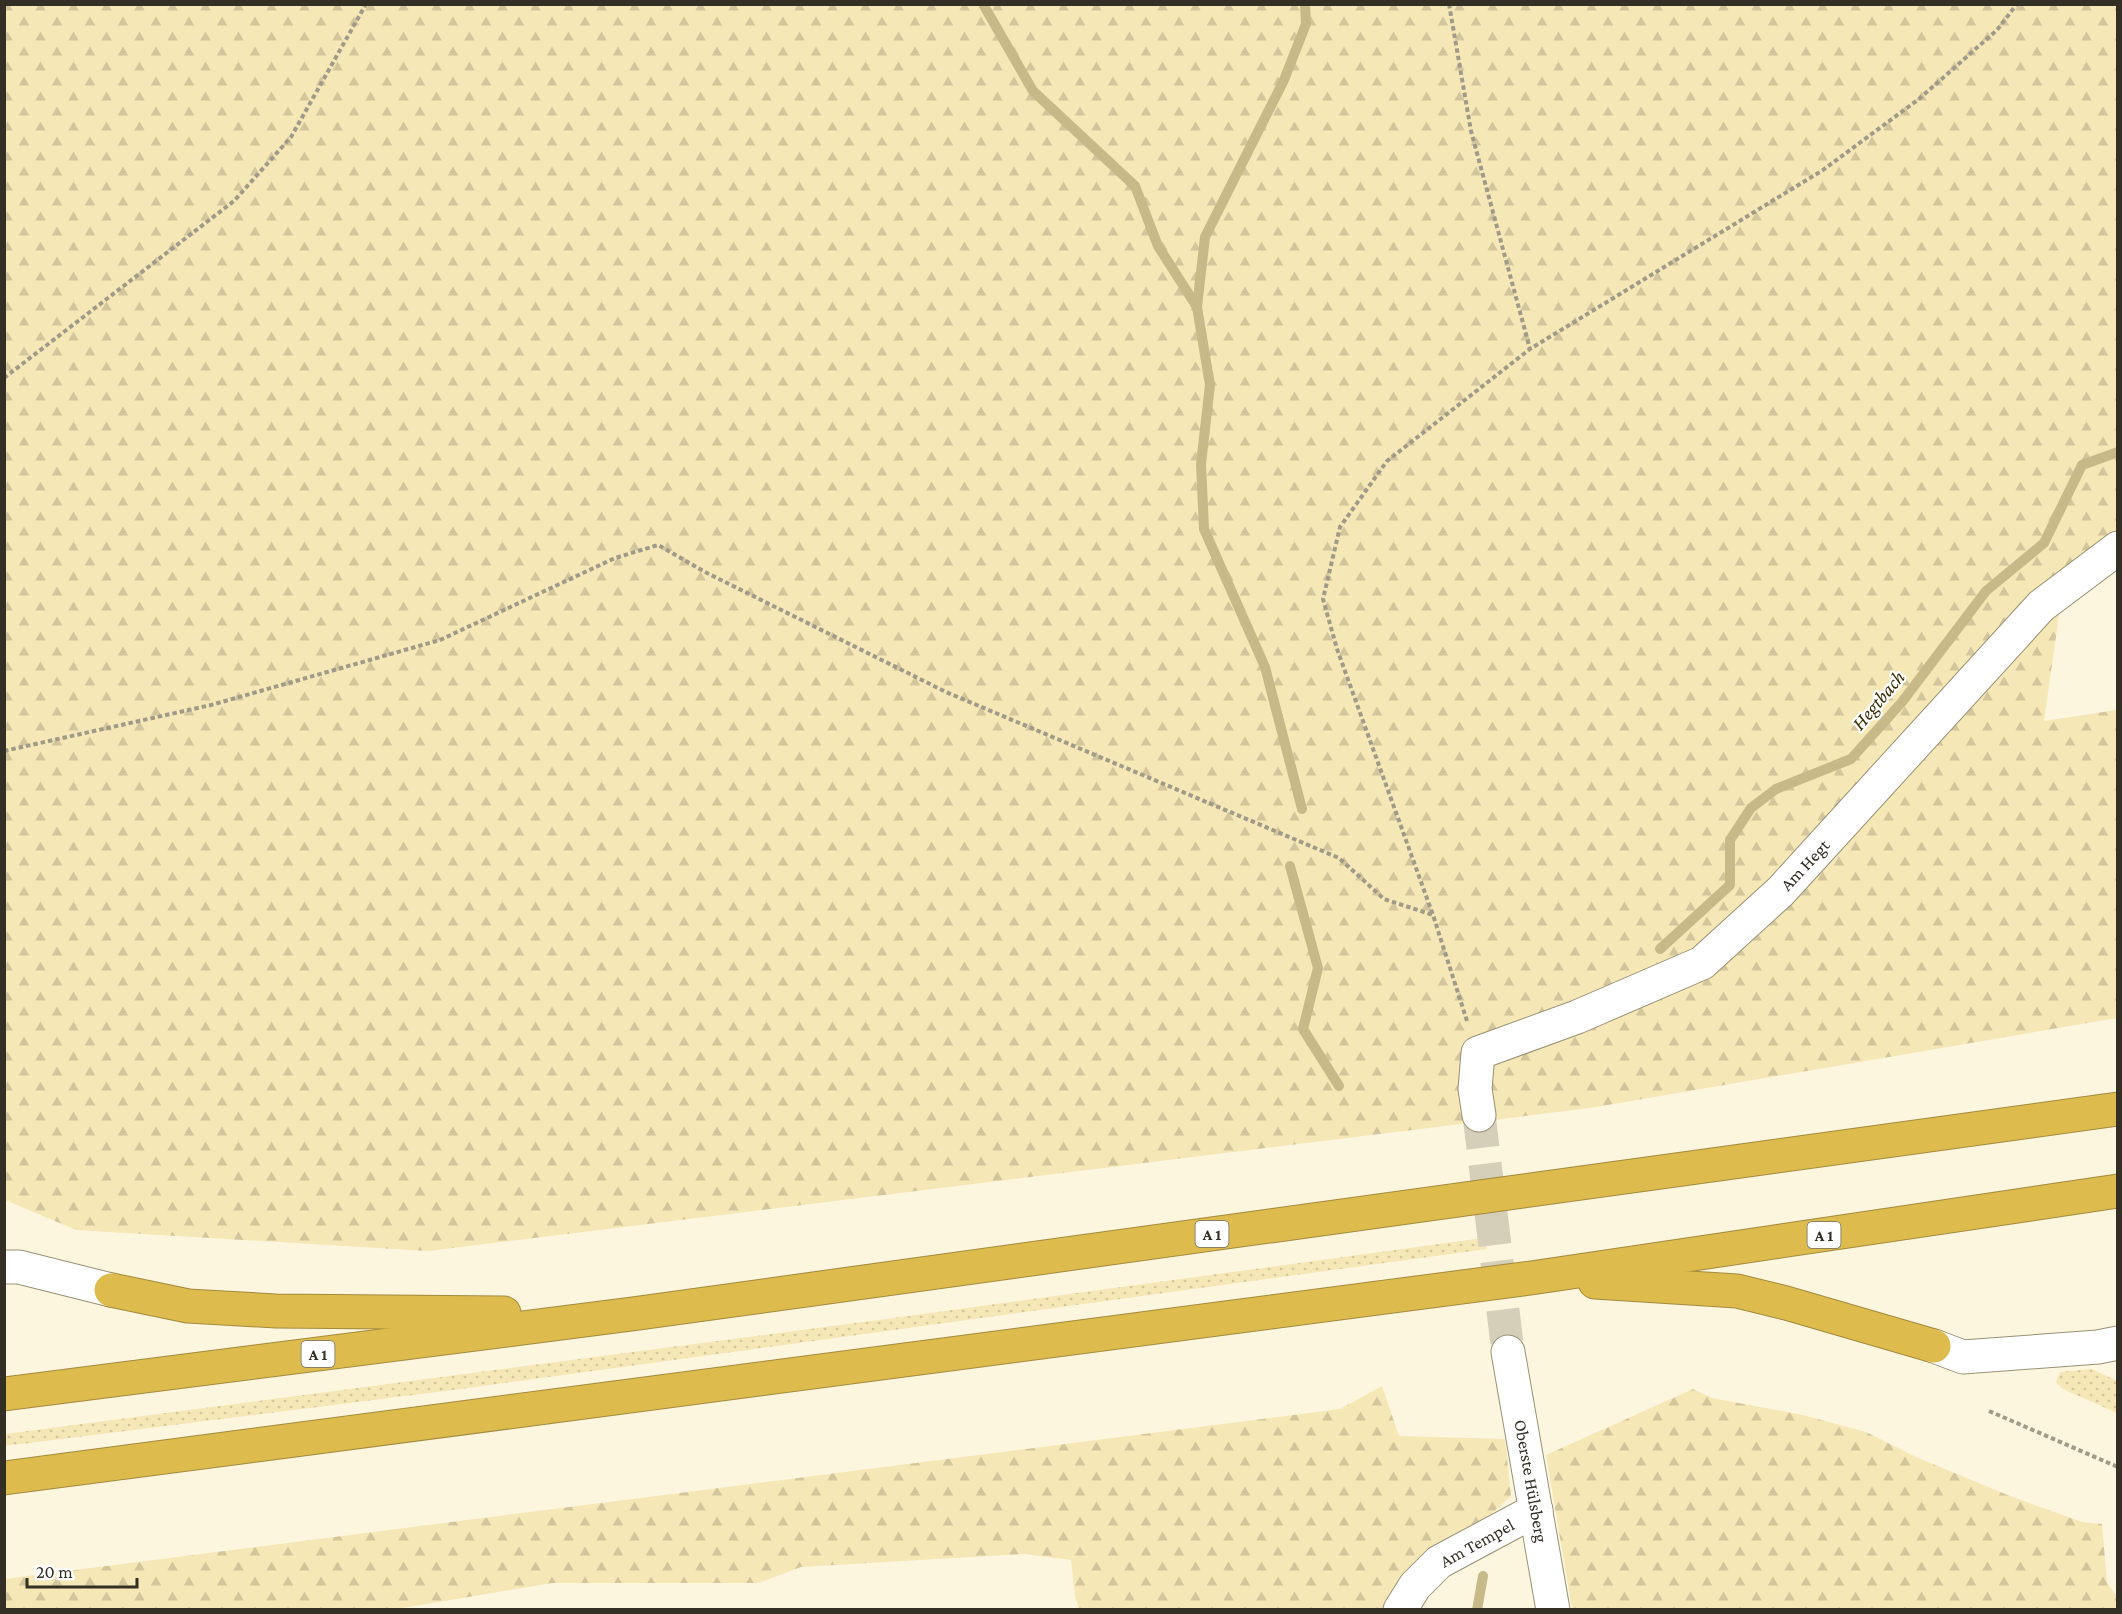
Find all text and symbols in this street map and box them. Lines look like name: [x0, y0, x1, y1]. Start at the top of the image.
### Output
water label: Hegtbach: [1847, 666, 1910, 735]
street label: Am Hegt: [1776, 835, 1834, 895]
road number: A 1: [1196, 1221, 1228, 1247]
road number: A 1: [1808, 1222, 1840, 1248]
road number: A 1: [302, 1341, 334, 1367]
street label: Oberste Hülsberg: [1510, 1418, 1552, 1544]
street label: Am Tempel: [1436, 1514, 1518, 1572]
scale bar: [27, 1551, 136, 1589]
text: 20 m: [36, 1562, 73, 1582]

